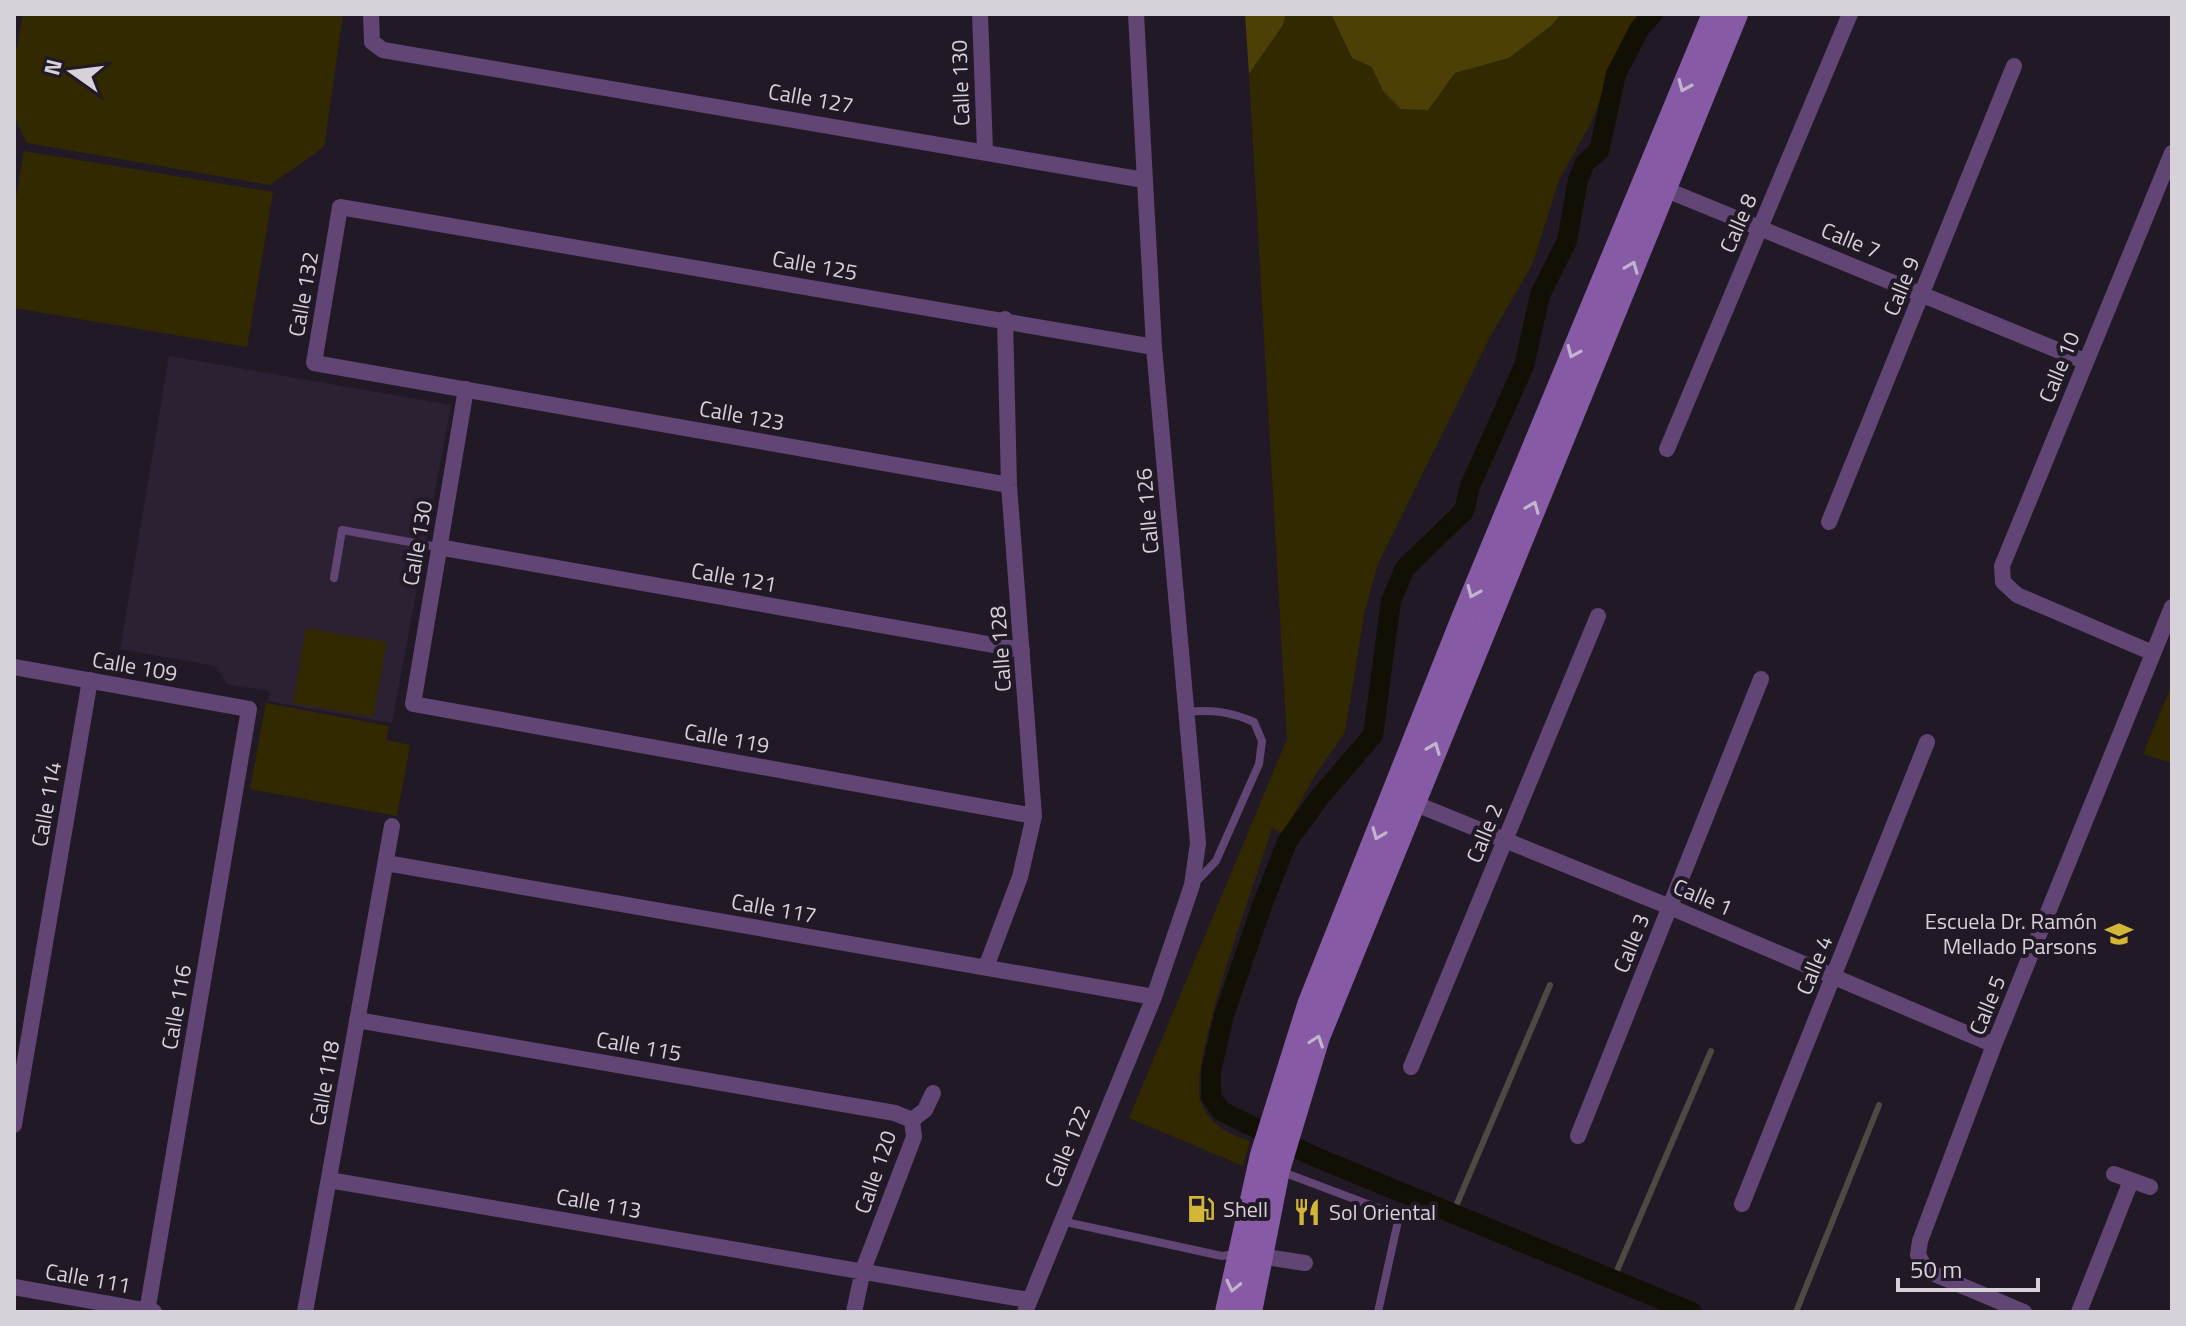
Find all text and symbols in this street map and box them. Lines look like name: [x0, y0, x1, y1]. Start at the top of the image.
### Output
north arrow: [32, 32, 112, 112]
street label: Calle 130: [942, 39, 978, 127]
text: N: [34, 56, 71, 79]
street label: Calle 127: [766, 74, 856, 122]
one-way arrow: [1677, 78, 1693, 92]
street label: Calle 8: [1710, 188, 1766, 258]
street label: Calle 7: [1816, 213, 1886, 267]
street label: Calle 125: [770, 241, 860, 289]
street label: Calle 132: [279, 249, 327, 339]
street label: Calle 9: [1874, 251, 1928, 321]
one-way arrow: [1622, 261, 1638, 275]
street label: Calle 10: [2029, 326, 2089, 408]
one-way arrow: [1567, 344, 1583, 358]
street label: Calle 123: [697, 391, 787, 439]
street label: Calle 126: [1126, 467, 1168, 555]
street label: Calle 130: [393, 498, 441, 588]
one-way arrow: [1523, 501, 1539, 515]
street label: Calle 121: [689, 553, 779, 601]
one-way arrow: [1467, 584, 1483, 598]
street label: Calle 128: [980, 605, 1020, 693]
street label: Calle 109: [90, 642, 180, 690]
street label: Calle 119: [682, 714, 772, 762]
one-way arrow: [1424, 742, 1440, 756]
street label: Calle 114: [22, 759, 70, 849]
street label: Calle 2: [1457, 798, 1511, 868]
one-way arrow: [1371, 826, 1387, 840]
street label: Calle 1: [1668, 869, 1738, 925]
street label: Calle 117: [729, 884, 819, 932]
place label: Escuela Dr. Ramón Mellado Parsons: [1925, 904, 2097, 963]
street label: Calle 3: [1604, 908, 1658, 978]
school or university icon: Escuela Dr. Ramón Mellado Parsons: [2104, 919, 2134, 949]
street label: Calle 4: [1787, 930, 1841, 1000]
street label: Calle 116: [152, 962, 200, 1052]
street label: Calle 5: [1960, 970, 2014, 1040]
street label: Calle 115: [594, 1022, 684, 1070]
one-way arrow: [1307, 1035, 1323, 1049]
street label: Calle 118: [300, 1038, 348, 1128]
street label: Calle 122: [1035, 1100, 1099, 1192]
street label: Calle 120: [845, 1126, 905, 1218]
street label: Calle 113: [554, 1179, 644, 1227]
place label: Shell: [1223, 1192, 1268, 1226]
fuel station icon: Shell: [1186, 1194, 1216, 1224]
place label: Sol Oriental: [1329, 1195, 1436, 1229]
restaurant icon: Sol Oriental: [1292, 1197, 1322, 1227]
scale bar: [1898, 1242, 2038, 1292]
text: 50 m: [1910, 1251, 1962, 1287]
street label: Calle 111: [43, 1254, 133, 1302]
one-way arrow: [1225, 1278, 1242, 1292]

